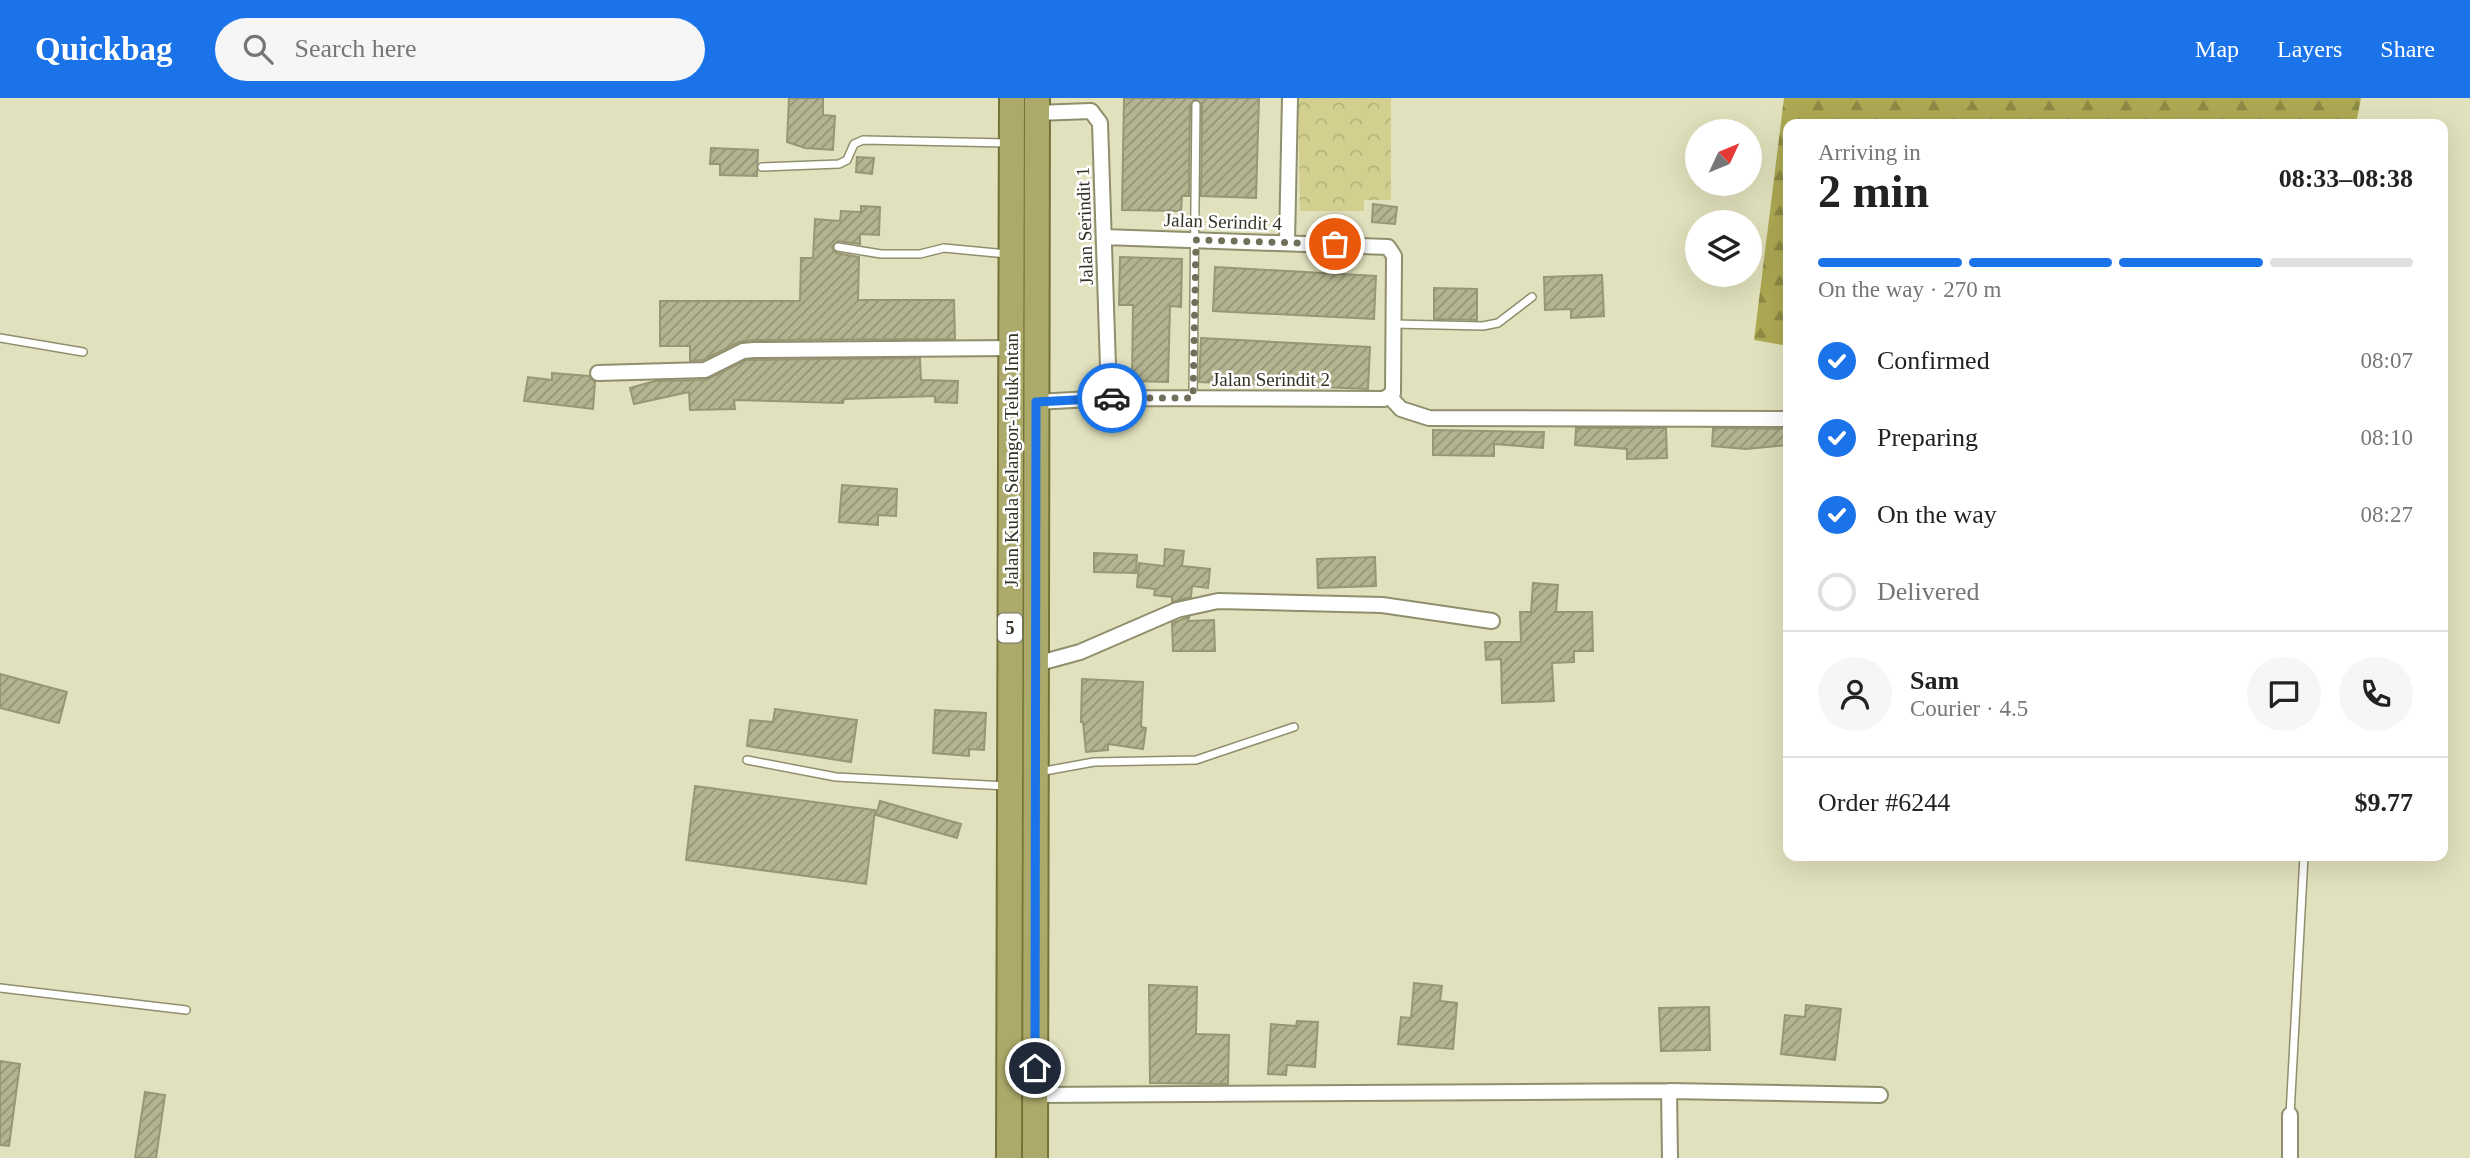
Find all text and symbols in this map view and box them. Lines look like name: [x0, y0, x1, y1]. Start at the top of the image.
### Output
search box: [215, 18, 705, 81]
icon: search: [239, 30, 277, 68]
text: Quickbag: [35, 31, 173, 67]
text: Search here: [295, 34, 417, 63]
text: Map: [2195, 36, 2239, 62]
text: Layers: [2277, 36, 2342, 62]
text: Share: [2380, 36, 2435, 62]
north arrow: [1685, 119, 1762, 196]
map controls: [1685, 119, 1762, 287]
text: Arriving in: [1818, 140, 1921, 165]
text: 08:33–08:38: [2279, 164, 2413, 193]
text: 2 min: [1818, 166, 1929, 217]
street label: Jalan Serindit 1: [1072, 167, 1097, 285]
street label: Jalan Serindit 4: [1164, 209, 1283, 234]
button: layers: [1685, 210, 1762, 287]
pin: [1305, 214, 1365, 274]
icon: bag: [1316, 225, 1354, 263]
text: On the way · 270 m: [1818, 277, 2001, 302]
street label: Jalan Kuala Selangor-Teluk Intan: [1001, 332, 1022, 587]
icon: check: [1818, 342, 1856, 380]
text: Confirmed: [1877, 346, 1990, 375]
text: 08:07: [2361, 348, 2413, 373]
courier: [1077, 363, 1147, 433]
street label: Jalan Serindit 2: [1212, 369, 1330, 390]
icon: car: [1093, 379, 1131, 417]
icon: check: [1818, 419, 1856, 457]
text: Preparing: [1877, 423, 1978, 452]
text: 08:10: [2361, 425, 2413, 450]
icon: check: [1818, 496, 1856, 534]
text: On the way: [1877, 500, 1997, 529]
text: 08:27: [2361, 502, 2413, 527]
text: Delivered: [1877, 577, 1980, 606]
road number: 5: [998, 614, 1022, 642]
button: person: [1818, 657, 1892, 731]
button: chat: [2247, 657, 2321, 731]
button: phone: [2339, 657, 2413, 731]
text: Sam: [1910, 666, 1959, 695]
text: Courier · 4.5: [1910, 696, 2028, 721]
text: Order #6244: [1818, 788, 1950, 817]
text: $9.77: [2355, 788, 2413, 817]
pin: [1005, 1038, 1065, 1098]
icon: home: [1016, 1049, 1054, 1087]

